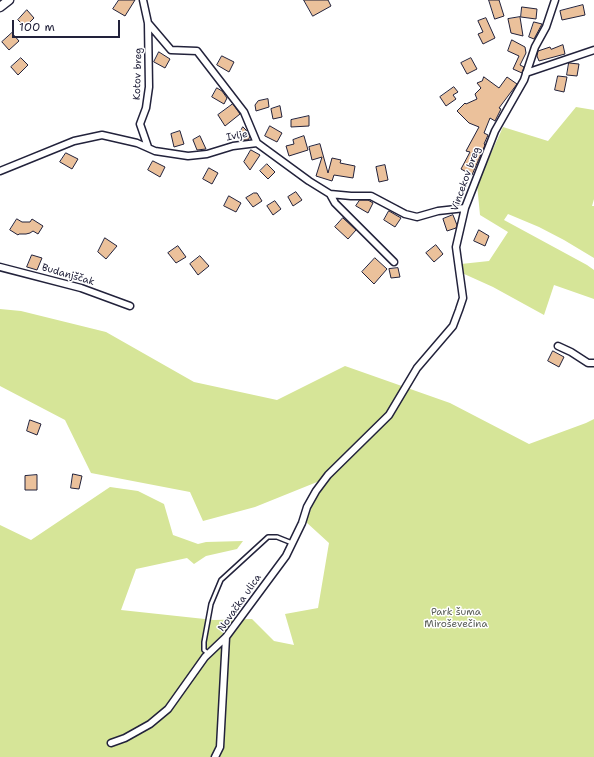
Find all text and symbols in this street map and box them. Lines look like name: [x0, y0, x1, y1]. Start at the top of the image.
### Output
scale bar: [14, 12, 122, 38]
text: 100 m: [19, 19, 55, 35]
street label: Kotov breg: [131, 48, 145, 100]
street label: Ivlje: [225, 128, 249, 144]
street label: Vincekov breg: [449, 145, 483, 213]
street label: Budanjščak: [40, 262, 96, 288]
street label: Novačka ulica: [216, 572, 264, 634]
park label: Park šuma Miroševečina: [424, 606, 488, 630]

